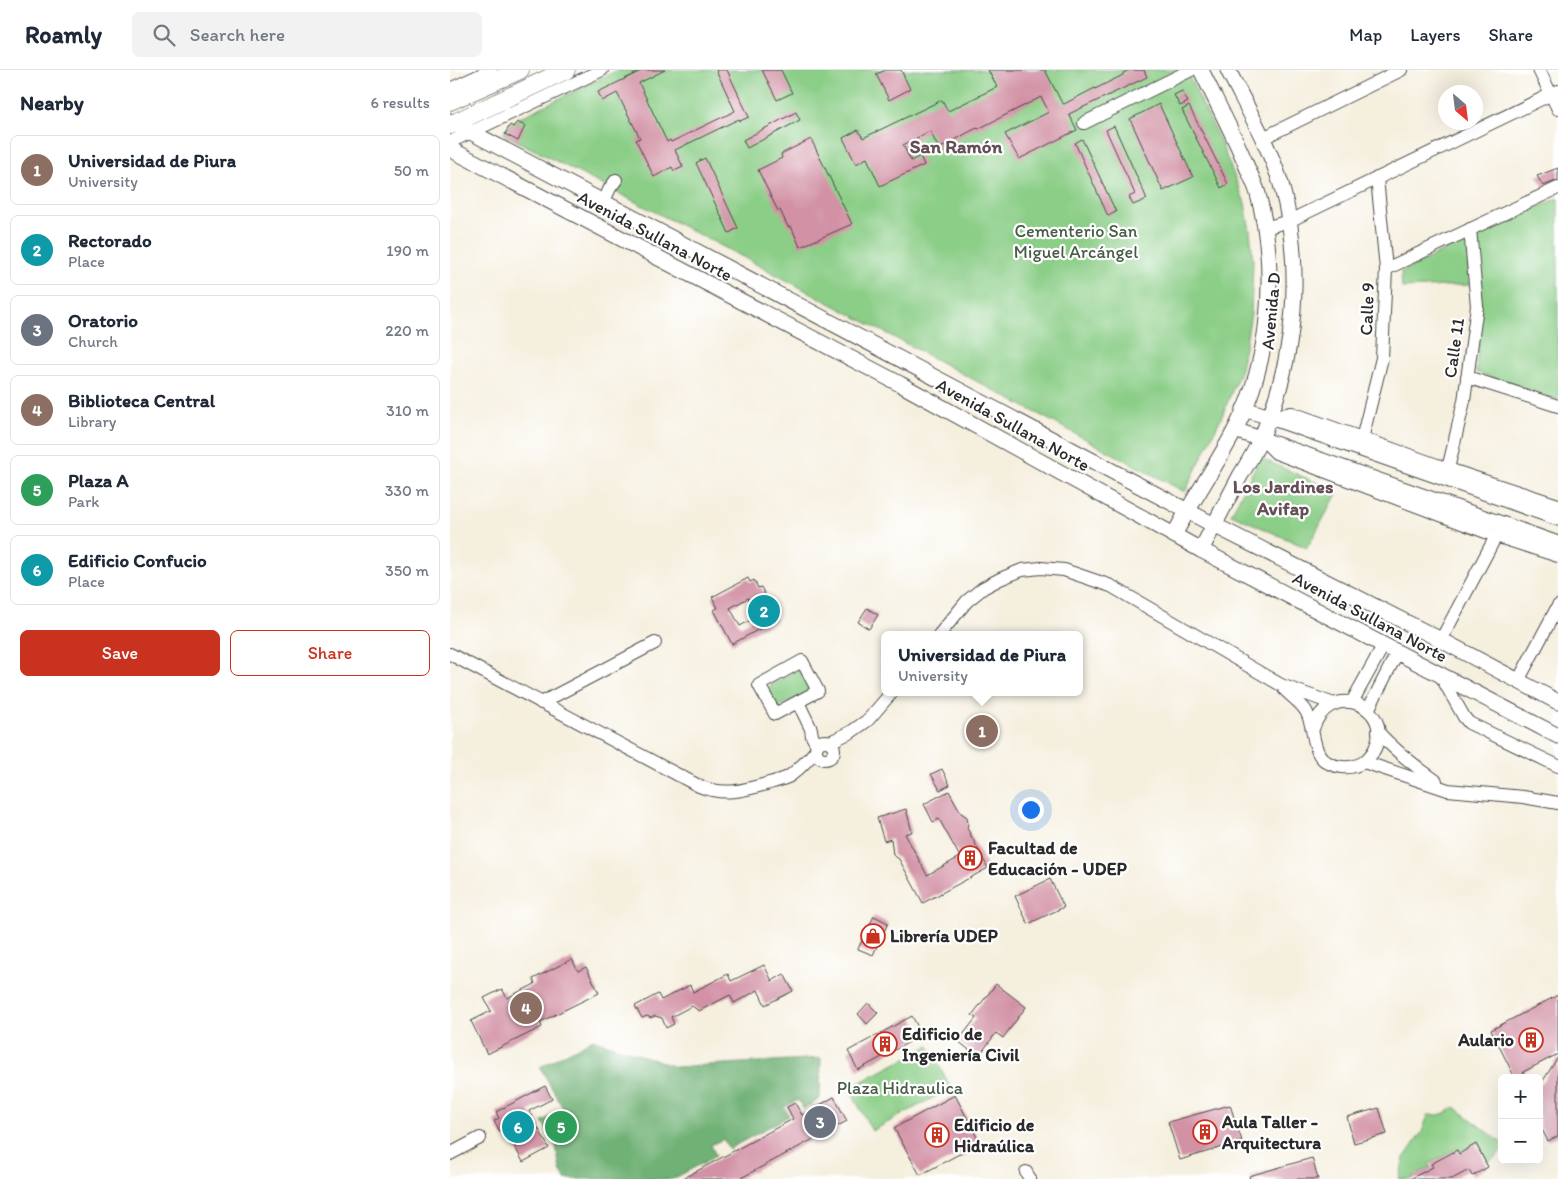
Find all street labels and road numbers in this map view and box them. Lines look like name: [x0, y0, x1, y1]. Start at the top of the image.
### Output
street label: Avenida Sullana Norte: [574, 186, 736, 286]
street label: Avenida D: [1257, 271, 1285, 351]
street label: Calle 9: [1355, 282, 1379, 336]
street label: Calle 11: [1439, 317, 1469, 379]
street label: Avenida Sullana Norte: [932, 374, 1094, 476]
street label: Avenida Sullana Norte: [1289, 567, 1451, 667]

